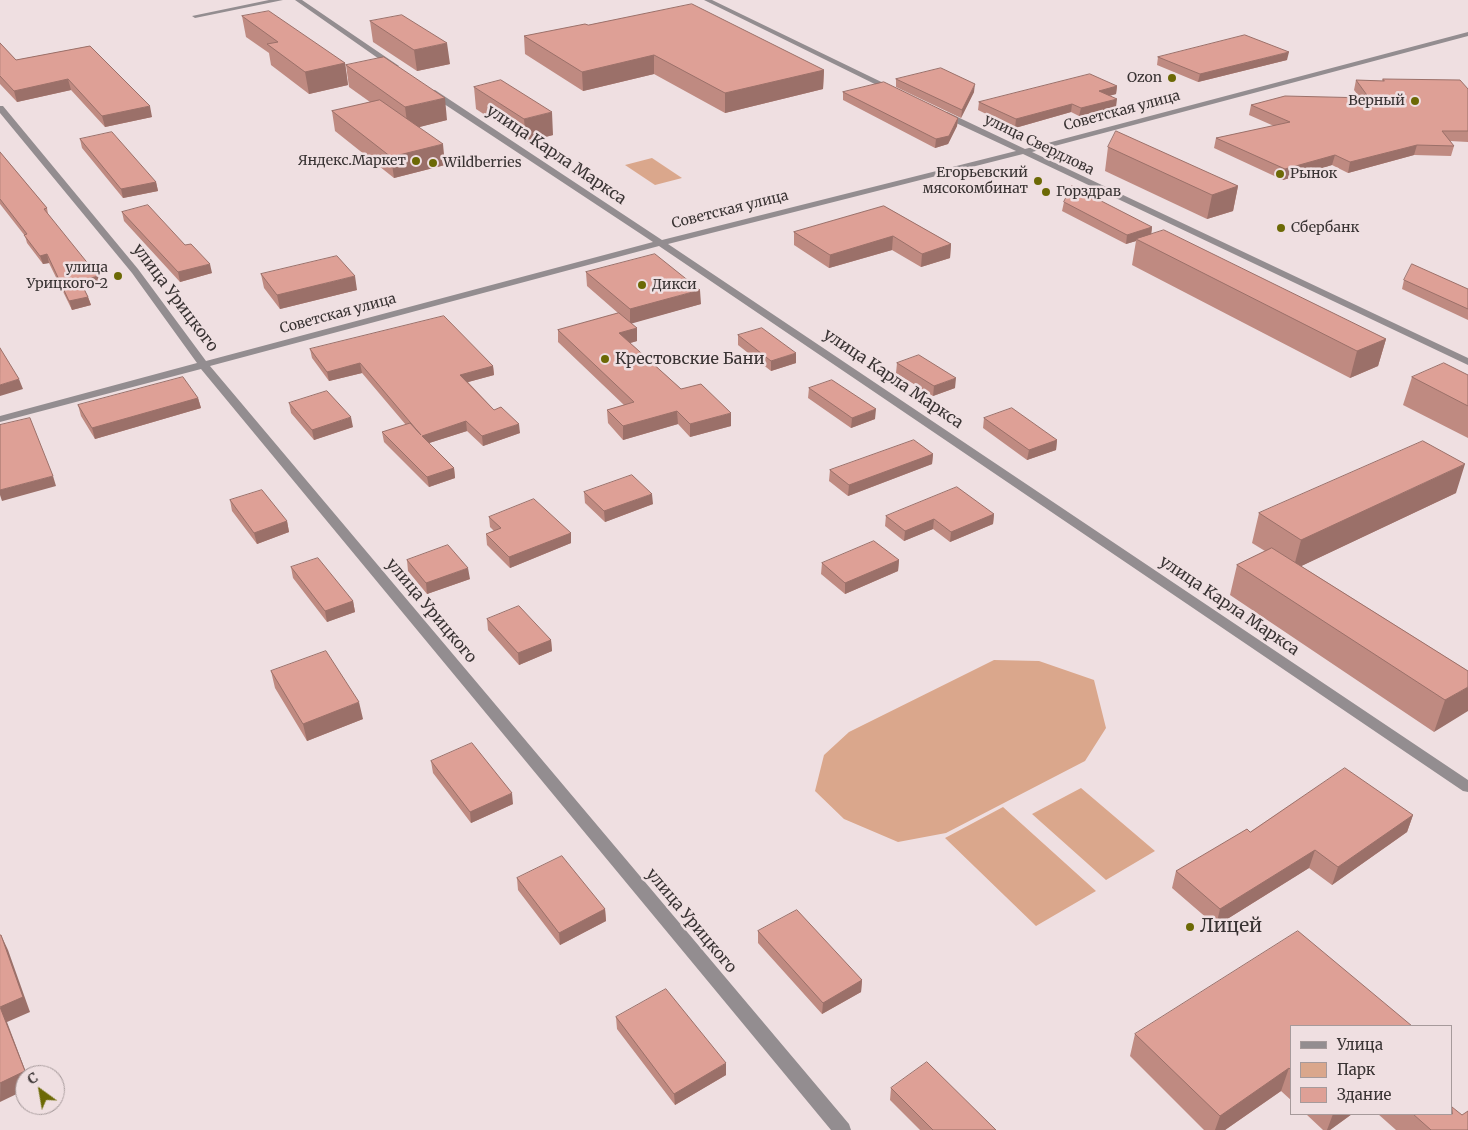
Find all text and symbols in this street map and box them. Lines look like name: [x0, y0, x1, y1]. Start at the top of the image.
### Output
place label: Ozon: [1127, 70, 1162, 86]
marker: Ozon: [1166, 72, 1178, 84]
street label: Советская улица: [1062, 87, 1182, 135]
place label: Верный: [1348, 93, 1405, 109]
marker: Верный: [1409, 95, 1421, 107]
street label: улица Карла Маркса: [482, 101, 630, 209]
street label: улица Свердлова: [981, 111, 1097, 179]
place label: Яндекс.Маркет: [298, 153, 406, 169]
marker: Яндекс.Маркет: [410, 155, 422, 167]
place label: Wildberries: [443, 155, 522, 171]
marker: Wildberries: [427, 157, 439, 169]
place label: Егорьевский мясокомбинат: [922, 165, 1028, 198]
place label: Рынок: [1290, 166, 1337, 182]
marker: Рынок: [1274, 168, 1286, 180]
marker: Егорьевский мясокомбинат: [1032, 175, 1044, 187]
place label: Горздрав: [1056, 184, 1121, 200]
marker: Горздрав: [1040, 186, 1052, 198]
street label: Советская улица: [670, 187, 790, 233]
place label: Сбербанк: [1291, 220, 1359, 236]
marker: Сбербанк: [1275, 222, 1287, 234]
street label: улица Урицкого: [128, 240, 222, 356]
place label: улица Урицкого-2: [27, 260, 108, 292]
marker: улица Урицкого-2: [112, 270, 124, 282]
place label: Дикси: [652, 277, 697, 293]
marker: Дикси: [636, 279, 648, 291]
street label: Советская улица: [278, 290, 398, 338]
street label: улица Карла Маркса: [819, 325, 967, 433]
place label: Крестовские Бани: [615, 349, 764, 369]
marker: Крестовские Бани: [599, 353, 611, 365]
street label: улица Карла Маркса: [1155, 552, 1303, 660]
street label: улица Урицкого: [382, 555, 480, 667]
street label: улица Урицкого: [642, 865, 740, 977]
place label: Лицей: [1200, 916, 1262, 938]
marker: Лицей: [1184, 921, 1196, 933]
legend: [1290, 1025, 1453, 1115]
text: Улица: [1337, 1035, 1383, 1054]
text: Парк: [1337, 1060, 1375, 1079]
north arrow: [15, 1065, 65, 1115]
text: С: [24, 1068, 41, 1088]
text: Здание: [1337, 1085, 1391, 1104]

